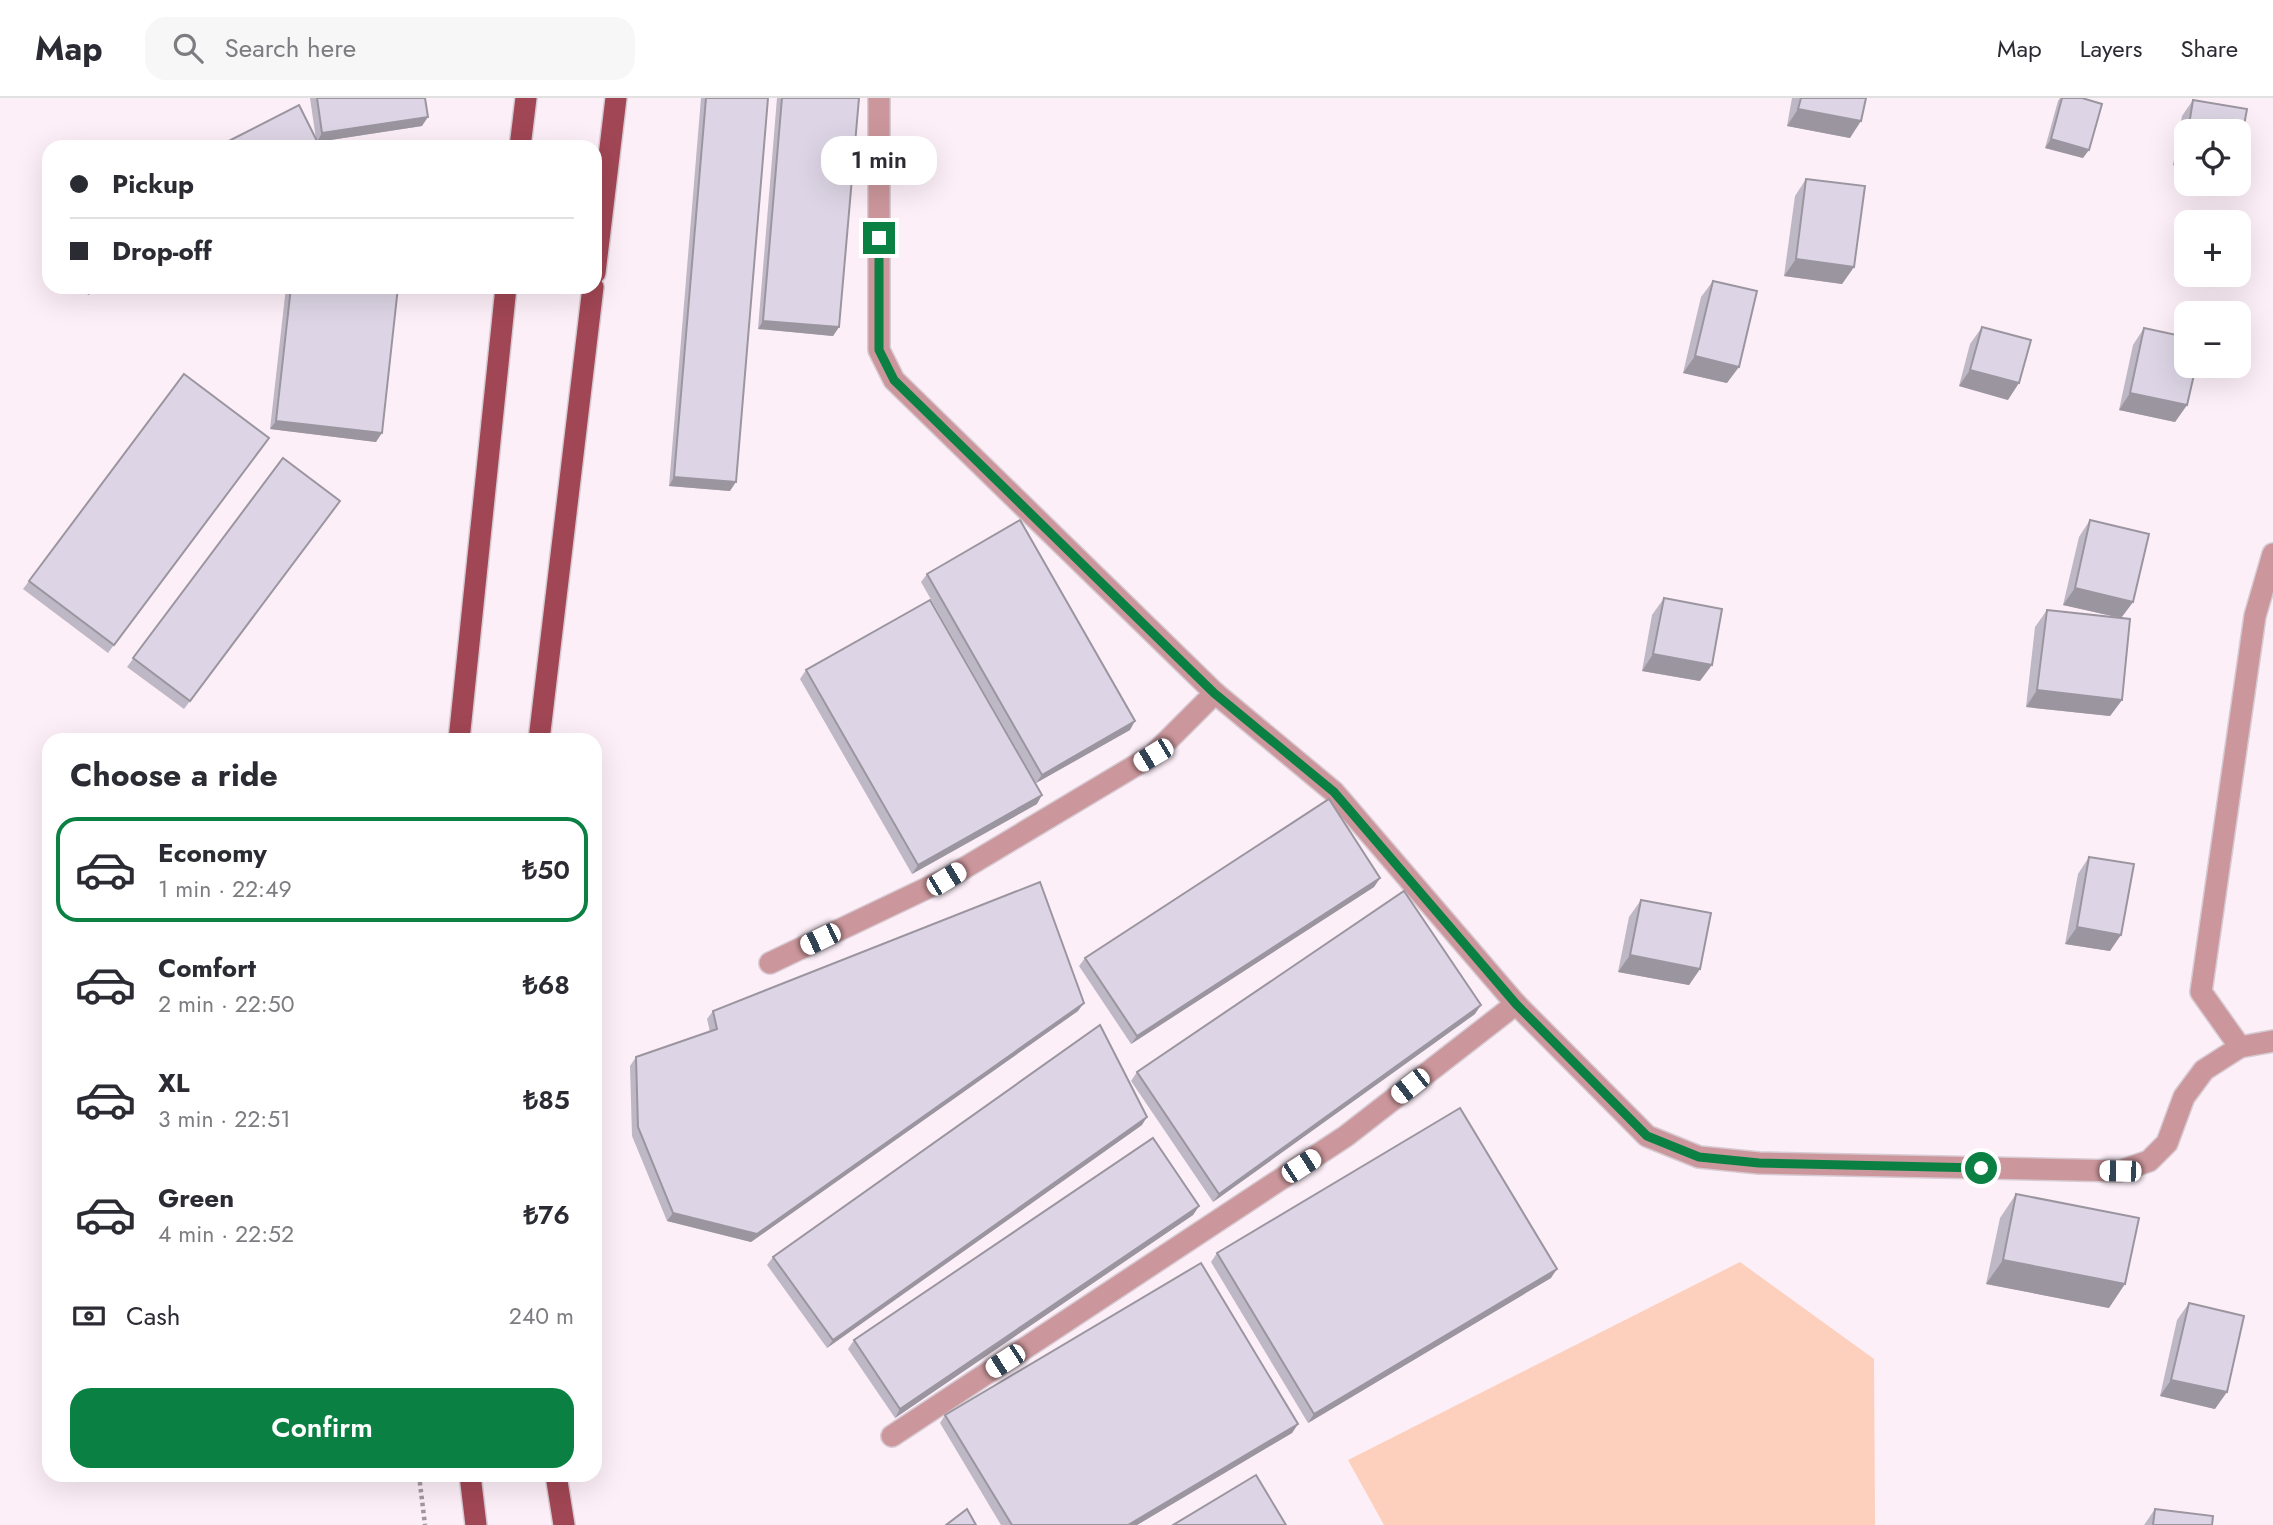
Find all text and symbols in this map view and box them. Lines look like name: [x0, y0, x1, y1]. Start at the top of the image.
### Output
search box: [145, 17, 635, 80]
text: Map: [35, 25, 103, 72]
icon: search: [169, 29, 207, 67]
text: Search here: [225, 29, 356, 67]
text: Map: [1997, 31, 2042, 66]
text: Layers: [2080, 31, 2142, 66]
text: Share: [2180, 31, 2238, 66]
map controls: [2174, 119, 2251, 378]
button: locate: [2174, 119, 2251, 196]
callout: 1 min: [821, 136, 937, 186]
text: 1 min: [851, 143, 907, 177]
text: Pickup: [112, 165, 194, 203]
button: +: [2174, 210, 2251, 287]
route end: [863, 222, 895, 254]
text: Drop-off: [112, 232, 212, 270]
button: −: [2174, 301, 2251, 378]
car: [1130, 735, 1177, 775]
text: Choose a ride: [70, 752, 278, 798]
text: Economy: [158, 834, 267, 872]
icon: car: [74, 838, 137, 901]
text: ₺50: [522, 851, 570, 889]
car: [923, 859, 970, 899]
text: 1 min · 22:49: [158, 872, 292, 906]
car: [797, 920, 844, 958]
text: Comfort: [158, 949, 256, 987]
icon: car: [74, 953, 137, 1016]
text: ₺68: [523, 966, 570, 1004]
text: 2 min · 22:50: [158, 987, 295, 1021]
text: XL: [158, 1064, 190, 1102]
car: [1387, 1065, 1434, 1107]
icon: car: [74, 1068, 137, 1131]
text: ₺85: [523, 1081, 570, 1119]
text: 3 min · 22:51: [158, 1102, 291, 1136]
car: [1278, 1146, 1325, 1186]
route start: [1965, 1152, 1997, 1184]
car: [2099, 1160, 2142, 1182]
text: Green: [158, 1179, 234, 1217]
icon: car: [74, 1183, 137, 1246]
text: ₺76: [523, 1196, 570, 1234]
text: 4 min · 22:52: [158, 1217, 294, 1251]
icon: cash: [70, 1297, 108, 1335]
text: Cash: [126, 1297, 180, 1335]
text: 240 m: [509, 1299, 574, 1333]
car: [982, 1341, 1029, 1381]
button: Confirm: [70, 1388, 574, 1468]

